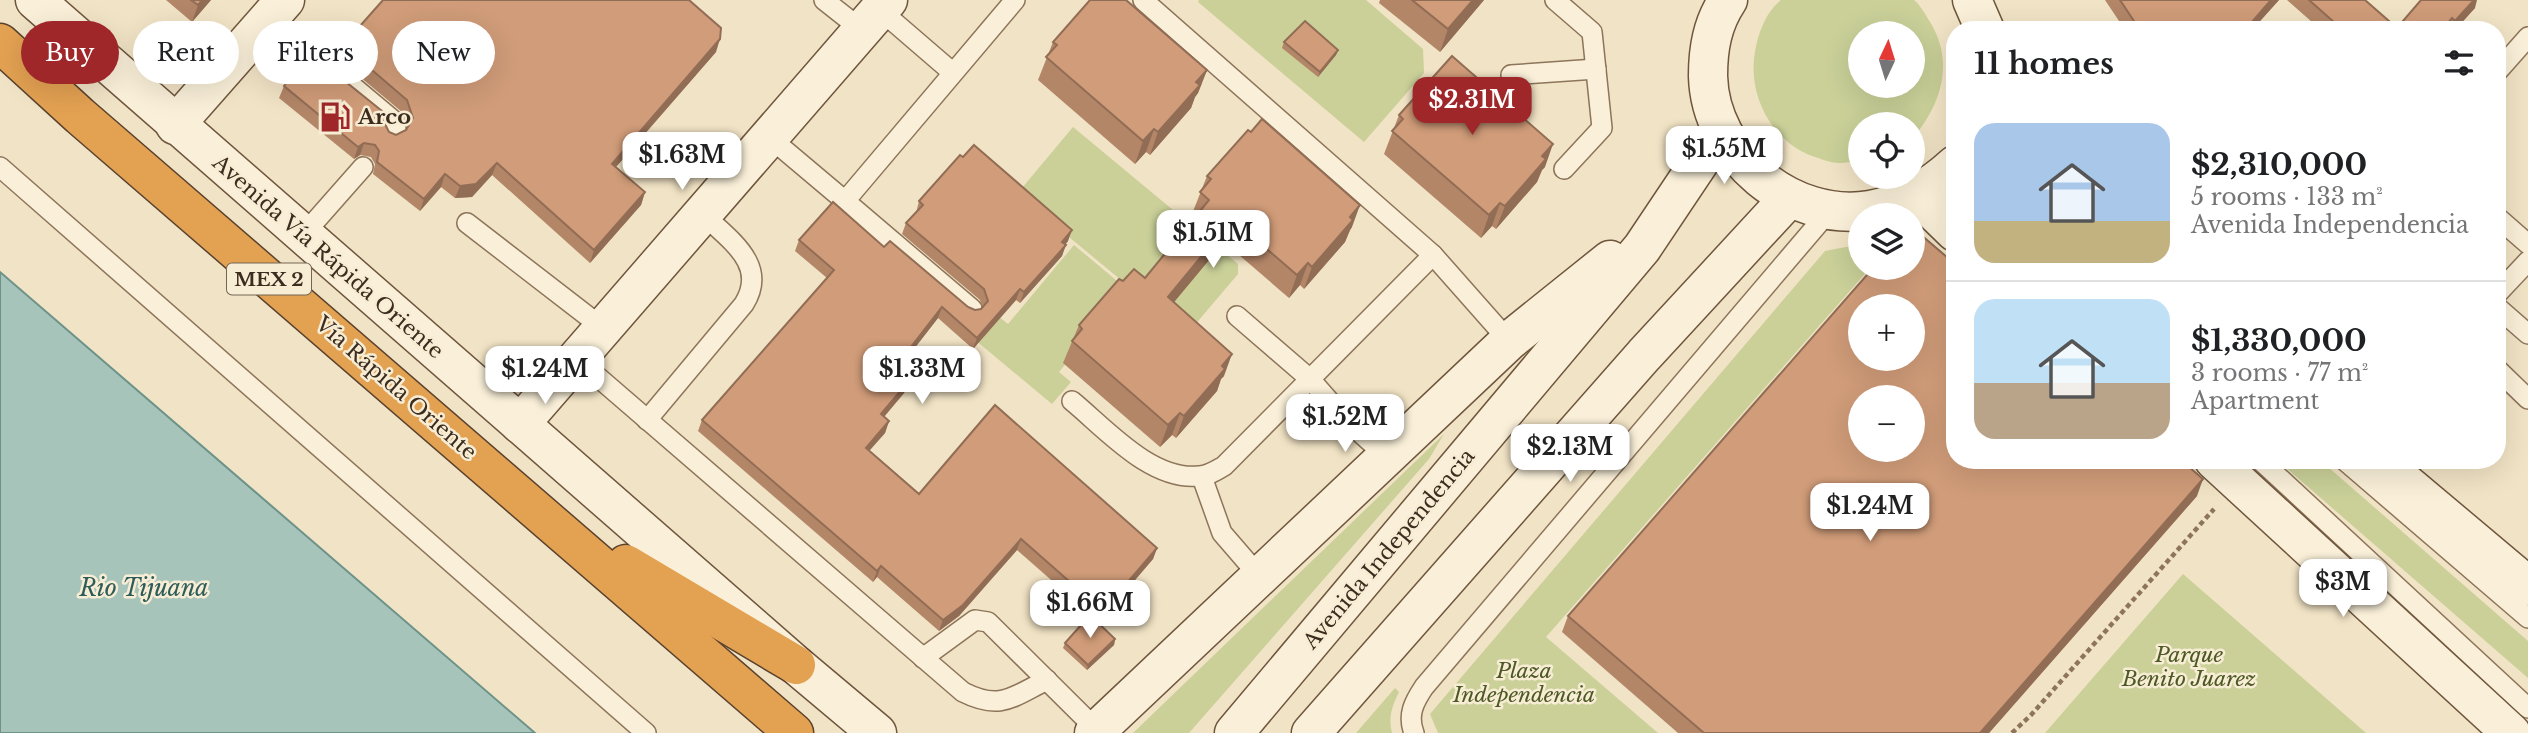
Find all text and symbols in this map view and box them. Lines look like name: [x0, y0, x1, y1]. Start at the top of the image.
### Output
chip: Buy: [21, 21, 119, 84]
chip: Rent: [133, 21, 239, 84]
chip: Filters: [253, 21, 378, 84]
chip: New: [392, 21, 495, 84]
north arrow: [1848, 21, 1925, 98]
map controls: [1848, 21, 1925, 462]
icon: filters: [2440, 44, 2478, 82]
text: 11 homes: [1974, 45, 2114, 82]
pin: $2.31M: [1415, 78, 1529, 137]
text: $2.31M: [1429, 86, 1515, 114]
fuel station icon: Arco: [318, 100, 352, 134]
place label: Arco: [357, 104, 411, 130]
button: locate: [1848, 112, 1925, 189]
pin: $1.55M: [1667, 127, 1781, 186]
pin: $1.63M: [625, 132, 739, 192]
text: $1.55M: [1682, 135, 1766, 163]
text: $1.63M: [638, 141, 726, 169]
text: $2,310,000: [2191, 146, 2367, 183]
street label: Avenida Vía Rápida Oriente: [207, 149, 449, 364]
icon: home: [2030, 151, 2114, 235]
text: 5 rooms · 133 m²: [2191, 183, 2383, 211]
button: layers: [1848, 203, 1925, 280]
pin: $1.51M: [1156, 210, 1270, 270]
text: Avenida Independencia: [2191, 211, 2469, 239]
text: $1.51M: [1173, 219, 1253, 247]
road number: MEX 2: [227, 264, 311, 294]
button: +: [1848, 294, 1925, 371]
street label: Vía Rápida Oriente: [309, 310, 482, 465]
text: $1,330,000: [2191, 322, 2367, 359]
icon: home: [2030, 327, 2114, 411]
pin: $1.24M: [488, 346, 602, 406]
pin: $1.33M: [865, 346, 979, 406]
text: $1.24M: [501, 355, 589, 383]
text: $1.33M: [879, 355, 965, 383]
text: 3 rooms · 77 m²: [2191, 359, 2368, 387]
button: −: [1848, 385, 1925, 462]
text: Apartment: [2191, 387, 2319, 415]
pin: $1.52M: [1288, 394, 1402, 454]
text: $1.52M: [1302, 403, 1388, 431]
pin: $2.13M: [1513, 424, 1627, 484]
text: $2.13M: [1527, 433, 1613, 461]
street label: Avenida Independencia: [1297, 443, 1481, 655]
pin: $1.24M: [1813, 484, 1927, 543]
text: $1.24M: [1826, 492, 1914, 520]
pin: $3M: [2309, 560, 2377, 619]
text: $3M: [2315, 568, 2371, 596]
water label: Rio Tijuana: [79, 574, 208, 602]
pin: $1.66M: [1033, 580, 1147, 640]
text: $1.66M: [1046, 589, 1134, 617]
park label: Parque Benito Juarez: [2121, 642, 2256, 692]
park label: Plaza Independencia: [1452, 658, 1595, 708]

